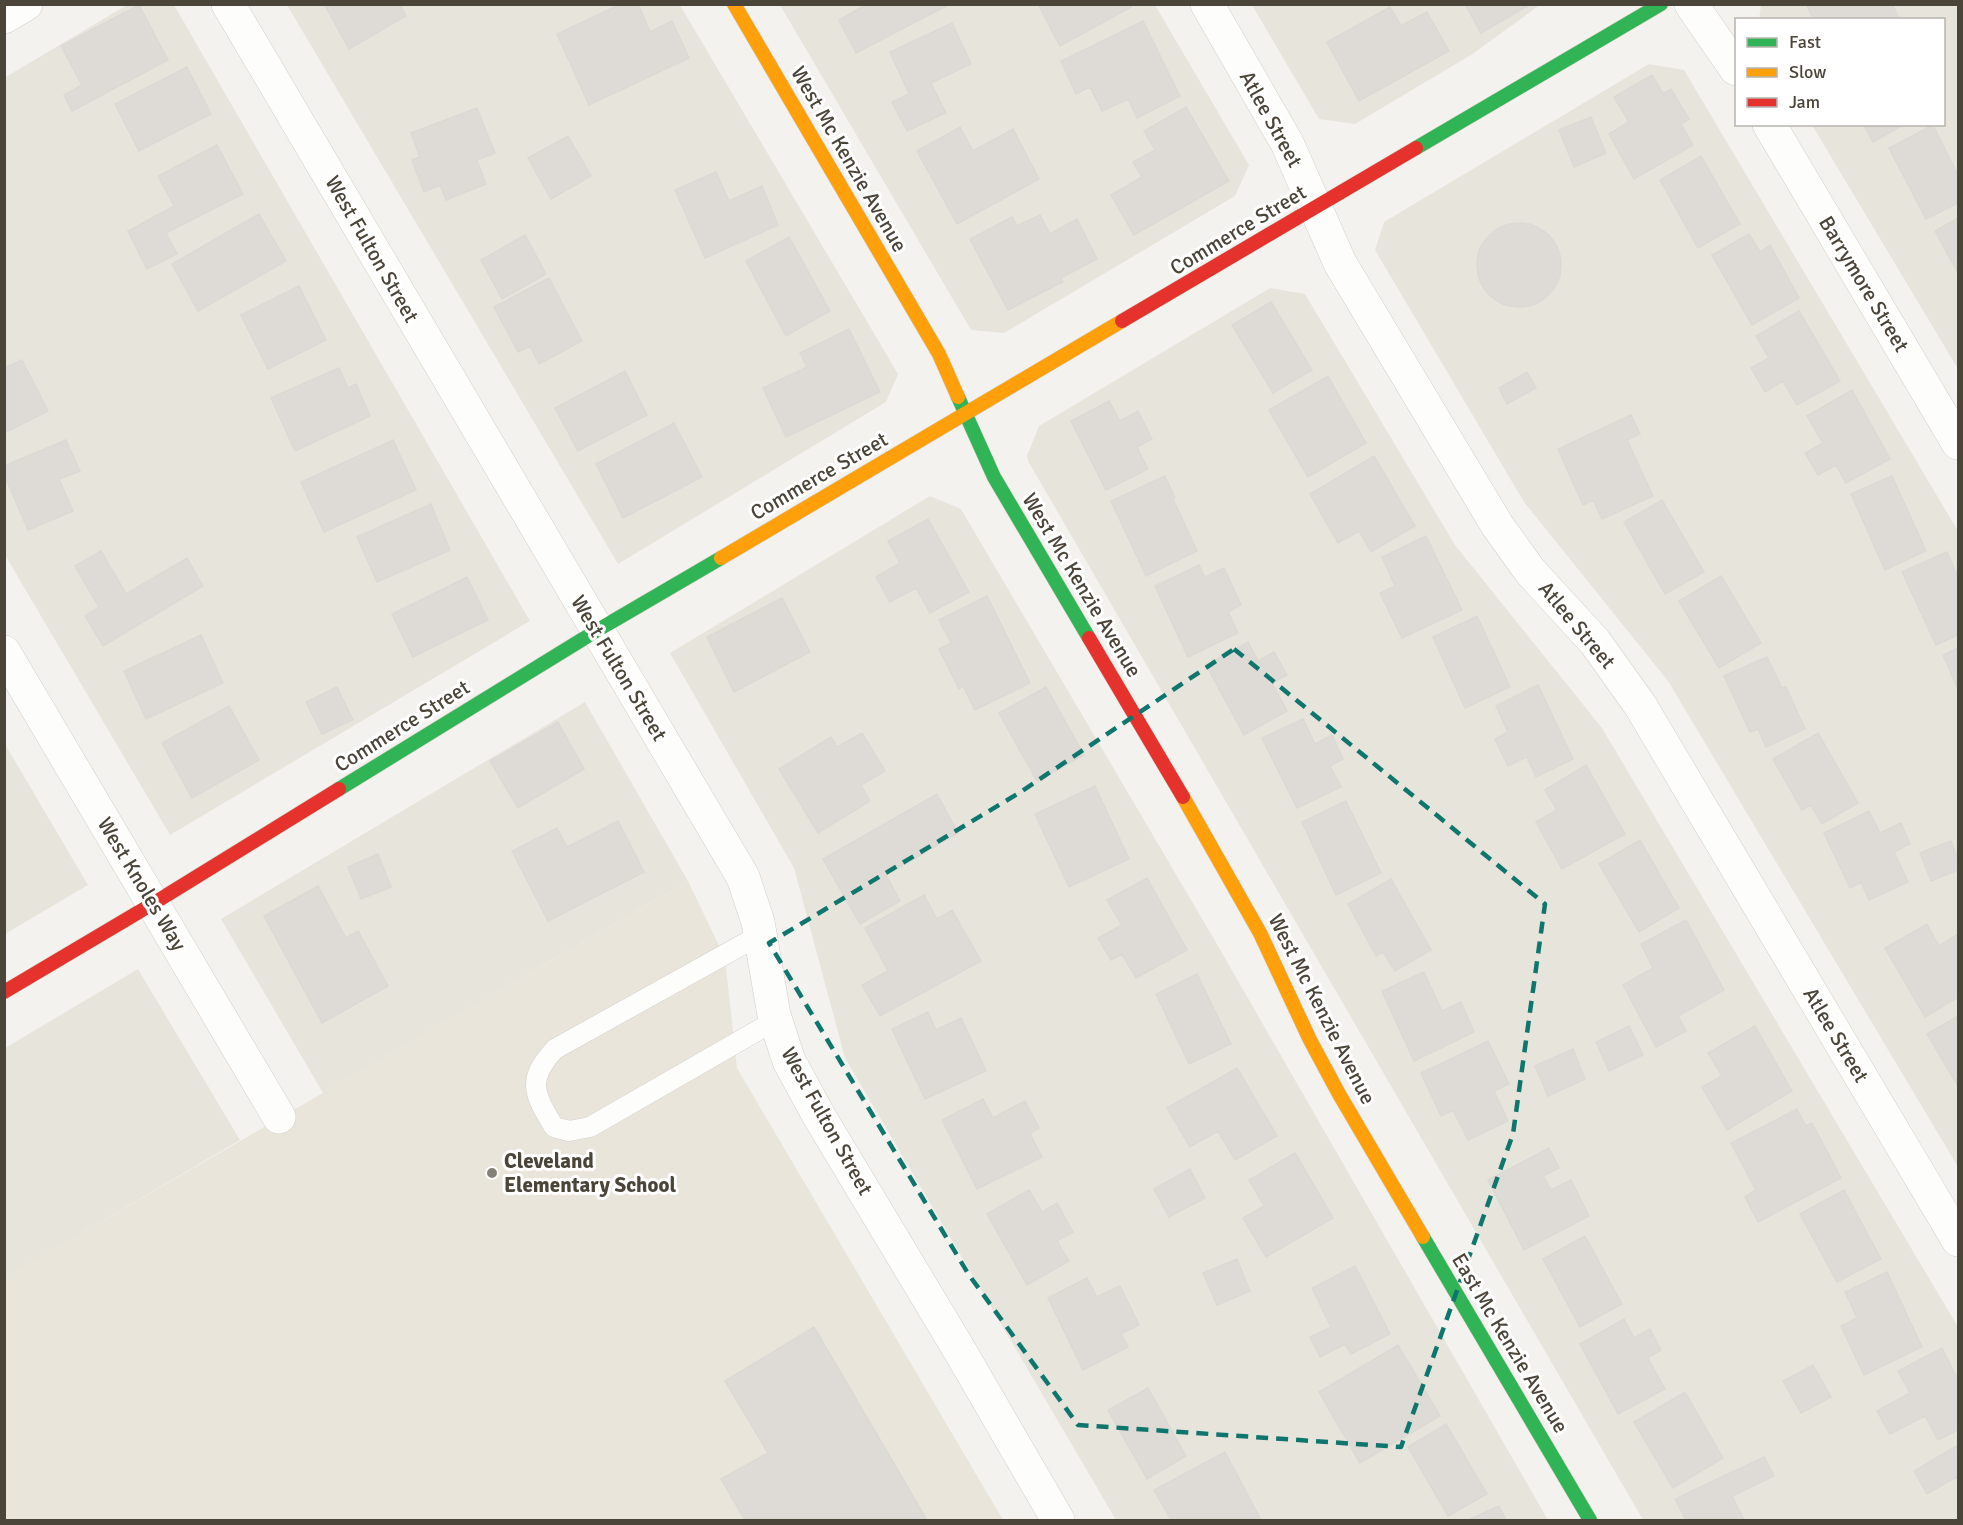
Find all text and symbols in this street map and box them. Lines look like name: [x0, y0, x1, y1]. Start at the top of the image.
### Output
legend: [1735, 18, 1945, 126]
text: Fast: [1789, 31, 1821, 53]
street label: West Mc Kenzie Avenue: [785, 61, 913, 257]
text: Slow: [1789, 61, 1826, 83]
street label: Atlee Street: [1234, 66, 1308, 172]
text: Jam: [1789, 91, 1820, 113]
street label: West Fulton Street: [319, 171, 425, 327]
street label: Commerce Street: [1165, 179, 1311, 281]
street label: Barrymore Street: [1813, 211, 1915, 357]
street label: Commerce Street: [746, 426, 892, 526]
street label: West Mc Kenzie Avenue: [1017, 488, 1147, 682]
street label: Atlee Street: [1533, 576, 1621, 674]
street label: West Fulton Street: [565, 590, 673, 746]
street label: Commerce Street: [330, 674, 474, 778]
street label: West Knoles Way: [92, 813, 192, 956]
street label: West Mc Kenzie Avenue: [1263, 909, 1381, 1109]
street label: Atlee Street: [1798, 983, 1874, 1087]
street label: West Fulton Street: [776, 1042, 878, 1200]
place label: Cleveland Elementary School: [504, 1148, 676, 1198]
marker: Cleveland Elementary School: [485, 1166, 499, 1180]
street label: East Mc Kenzie Avenue: [1446, 1248, 1574, 1438]

